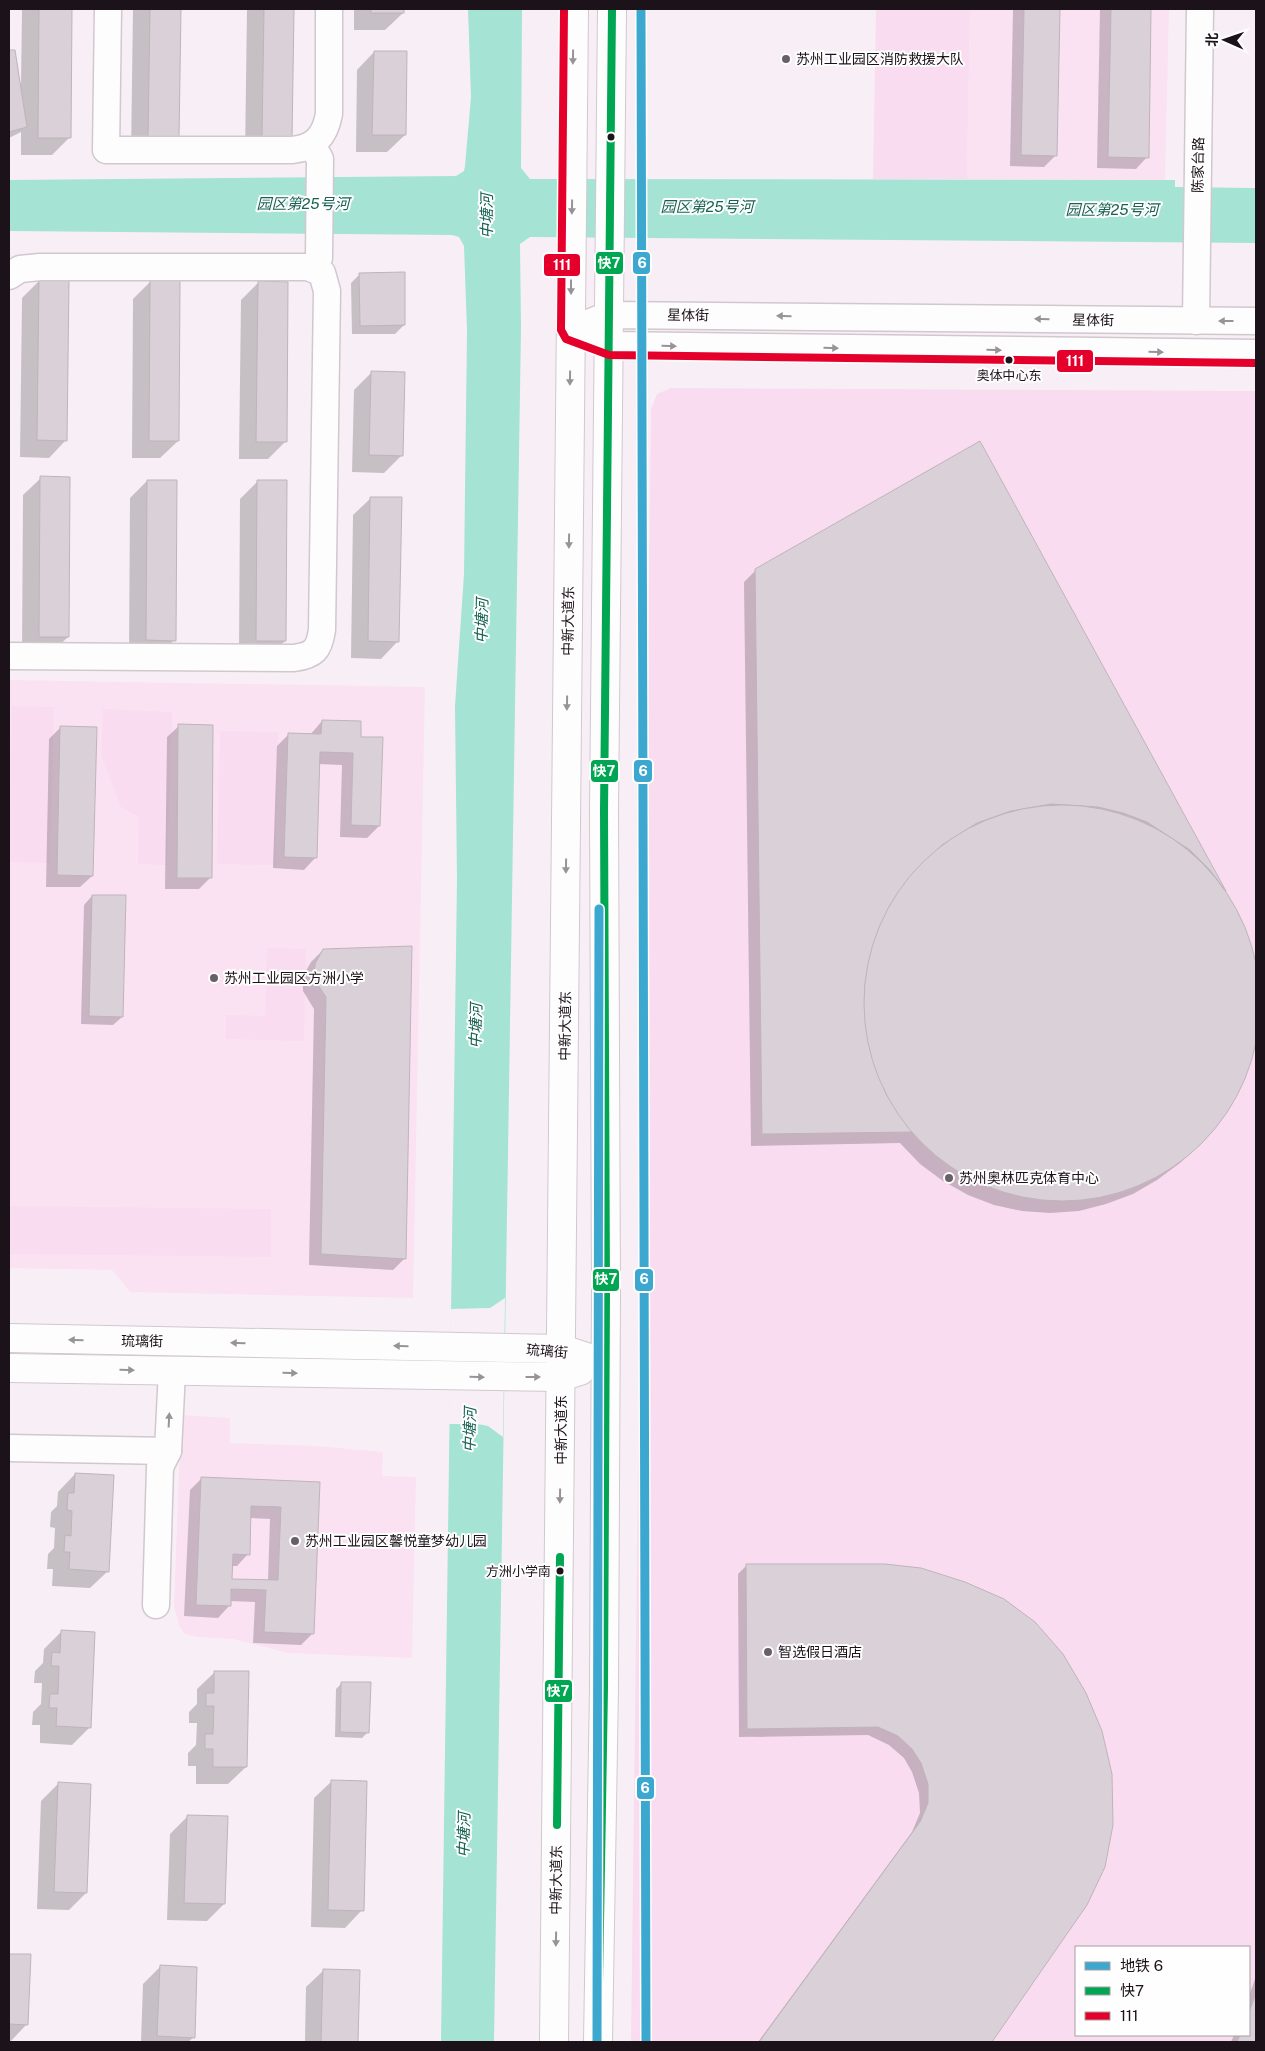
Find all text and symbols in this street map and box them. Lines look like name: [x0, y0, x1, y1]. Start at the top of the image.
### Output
north arrow: [1200, 15, 1250, 65]
text: 北: [1204, 32, 1220, 47]
one-way arrow: [569, 50, 577, 66]
place label: 苏州工业园区消防救援大队: [796, 51, 964, 67]
marker: 苏州工业园区消防救援大队: [780, 53, 792, 65]
unlabelled marker: [606, 132, 616, 142]
street label: 陈家台路: [1190, 137, 1206, 193]
water label: 中塘河: [478, 191, 495, 239]
water label: 园区第25号河: [257, 195, 352, 212]
water label: 园区第25号河: [661, 198, 756, 215]
one-way arrow: [568, 199, 576, 215]
water label: 园区第25号河: [1066, 201, 1161, 218]
line badge: 快7: [595, 251, 624, 275]
line badge: 6: [632, 251, 651, 275]
line badge: 111: [543, 253, 581, 277]
text: 快7: [598, 255, 621, 271]
text: 6: [637, 255, 647, 271]
text: 111: [553, 257, 571, 273]
one-way arrow: [567, 279, 575, 295]
street label: 星体街: [667, 307, 709, 323]
one-way arrow: [776, 312, 792, 320]
street label: 星体街: [1072, 312, 1114, 328]
one-way arrow: [1034, 315, 1050, 323]
one-way arrow: [1218, 317, 1234, 325]
one-way arrow: [661, 342, 677, 350]
one-way arrow: [824, 344, 840, 352]
one-way arrow: [986, 346, 1002, 354]
one-way arrow: [1149, 348, 1165, 356]
line badge: 111: [1056, 349, 1094, 373]
text: 111: [1066, 353, 1084, 369]
marker: 奥体中心东: [1004, 355, 1014, 365]
place label: 奥体中心东: [976, 368, 1042, 383]
one-way arrow: [566, 371, 574, 387]
one-way arrow: [565, 533, 573, 549]
street label: 中新大道东: [559, 586, 577, 656]
water label: 中塘河: [473, 595, 490, 644]
one-way arrow: [563, 696, 571, 712]
line badge: 快7: [590, 759, 619, 783]
line badge: 6: [633, 759, 653, 783]
text: 快7: [593, 763, 616, 779]
text: 6: [638, 763, 648, 779]
one-way arrow: [562, 858, 570, 874]
place label: 苏州工业园区方洲小学: [224, 970, 364, 986]
marker: 苏州工业园区方洲小学: [208, 972, 220, 984]
street label: 中新大道东: [556, 991, 574, 1061]
water label: 中塘河: [467, 1000, 484, 1049]
place label: 苏州奥林匹克体育中心: [959, 1170, 1099, 1186]
marker: 苏州奥林匹克体育中心: [943, 1172, 955, 1184]
line badge: 快7: [592, 1268, 620, 1292]
line badge: 6: [634, 1268, 654, 1292]
text: 快7: [595, 1271, 618, 1287]
text: 6: [639, 1271, 649, 1287]
street label: 琉璃街: [121, 1333, 163, 1349]
one-way arrow: [68, 1335, 84, 1343]
one-way arrow: [230, 1339, 246, 1347]
street label: 琉璃街: [525, 1341, 569, 1361]
one-way arrow: [393, 1342, 409, 1350]
one-way arrow: [120, 1366, 136, 1374]
one-way arrow: [282, 1369, 298, 1377]
one-way arrow: [469, 1373, 485, 1381]
one-way arrow: [525, 1373, 541, 1381]
street label: 中新大道东: [553, 1395, 569, 1465]
water label: 中塘河: [461, 1404, 478, 1453]
one-way arrow: [166, 1411, 174, 1427]
one-way arrow: [556, 1488, 564, 1504]
place label: 苏州工业园区馨悦童梦幼儿园: [305, 1533, 487, 1549]
marker: 苏州工业园区馨悦童梦幼儿园: [289, 1535, 301, 1547]
place label: 方洲小学南: [486, 1564, 551, 1579]
marker: 方洲小学南: [555, 1566, 565, 1576]
place label: 智选假日酒店: [778, 1644, 862, 1660]
marker: 智选假日酒店: [762, 1646, 774, 1658]
line badge: 快7: [544, 1679, 573, 1703]
text: 快7: [547, 1683, 570, 1699]
line badge: 6: [636, 1776, 655, 1800]
text: 6: [640, 1780, 650, 1796]
water label: 中塘河: [455, 1809, 472, 1858]
street label: 中新大道东: [547, 1845, 565, 1915]
one-way arrow: [552, 1931, 560, 1947]
legend: [1075, 1946, 1250, 2036]
text: 地铁 6: [1120, 1957, 1163, 1974]
text: 快7: [1120, 1982, 1144, 1999]
text: 111: [1120, 2007, 1138, 2024]

